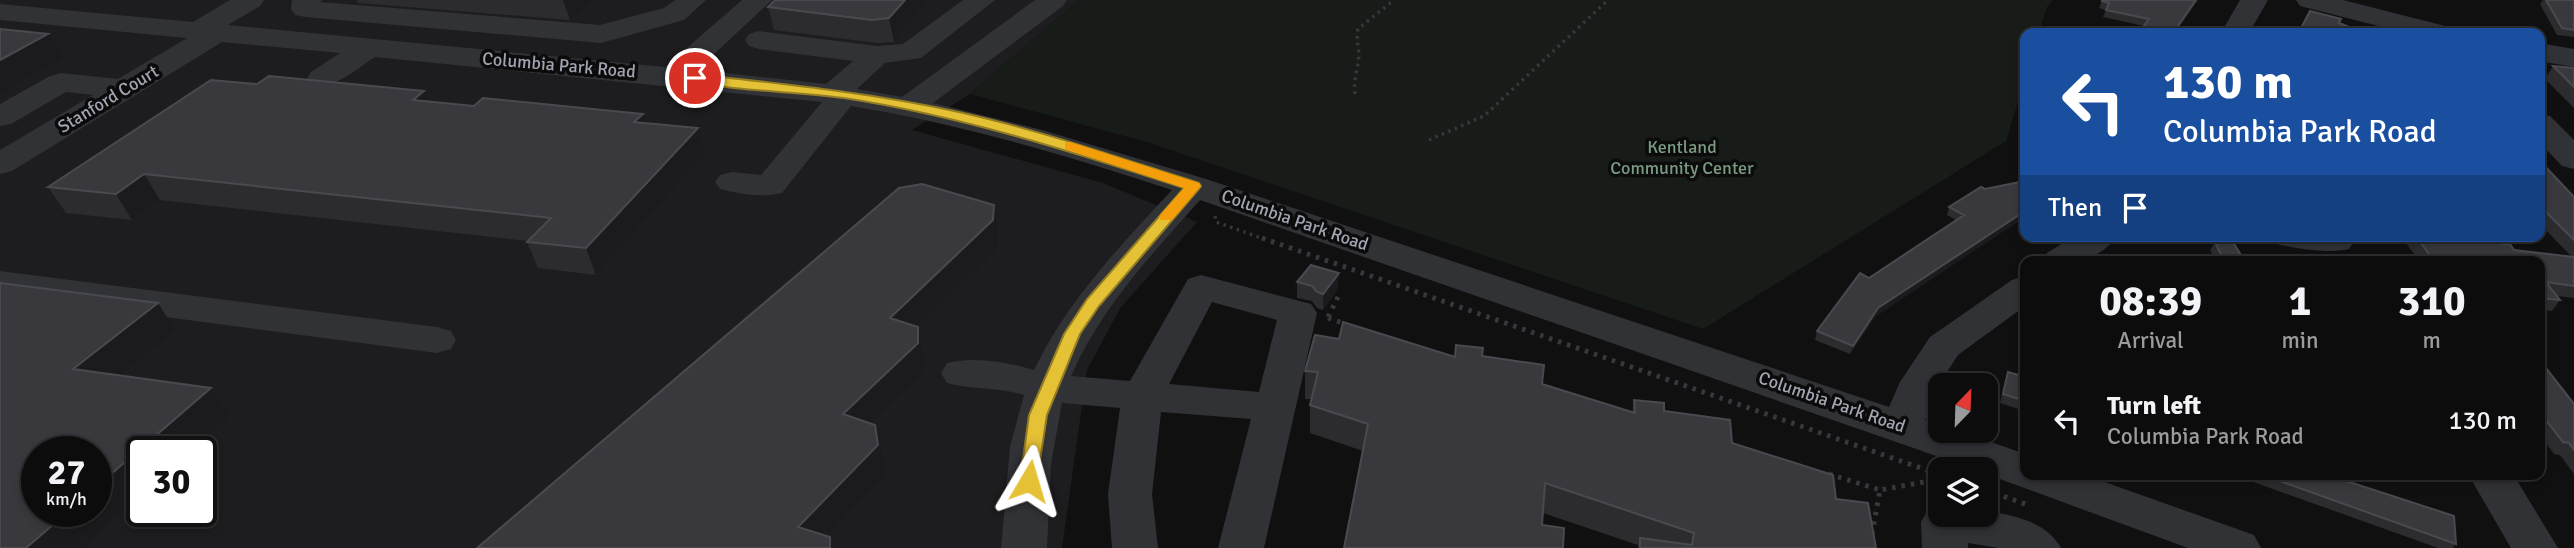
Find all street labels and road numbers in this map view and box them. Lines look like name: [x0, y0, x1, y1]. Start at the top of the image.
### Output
street label: Columbia Park Road: [481, 47, 637, 83]
street label: Stanford Court: [54, 60, 162, 138]
street label: Columbia Park Road: [1219, 185, 1371, 255]
street label: Columbia Park Road: [1756, 367, 1908, 437]

